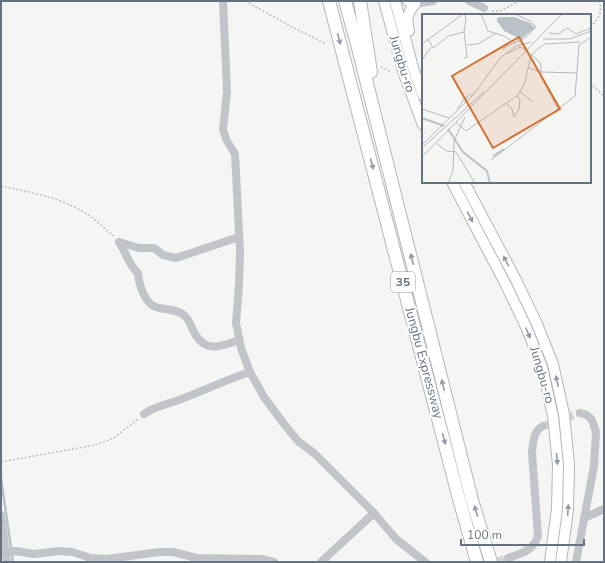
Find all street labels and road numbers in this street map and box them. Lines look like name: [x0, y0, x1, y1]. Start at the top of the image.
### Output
street label: Jungbu-ro: [385, 32, 419, 95]
road number: 35: [391, 272, 415, 292]
street label: Jungbu Expressway: [400, 304, 448, 421]
street label: Jungbu-ro: [525, 343, 559, 406]

